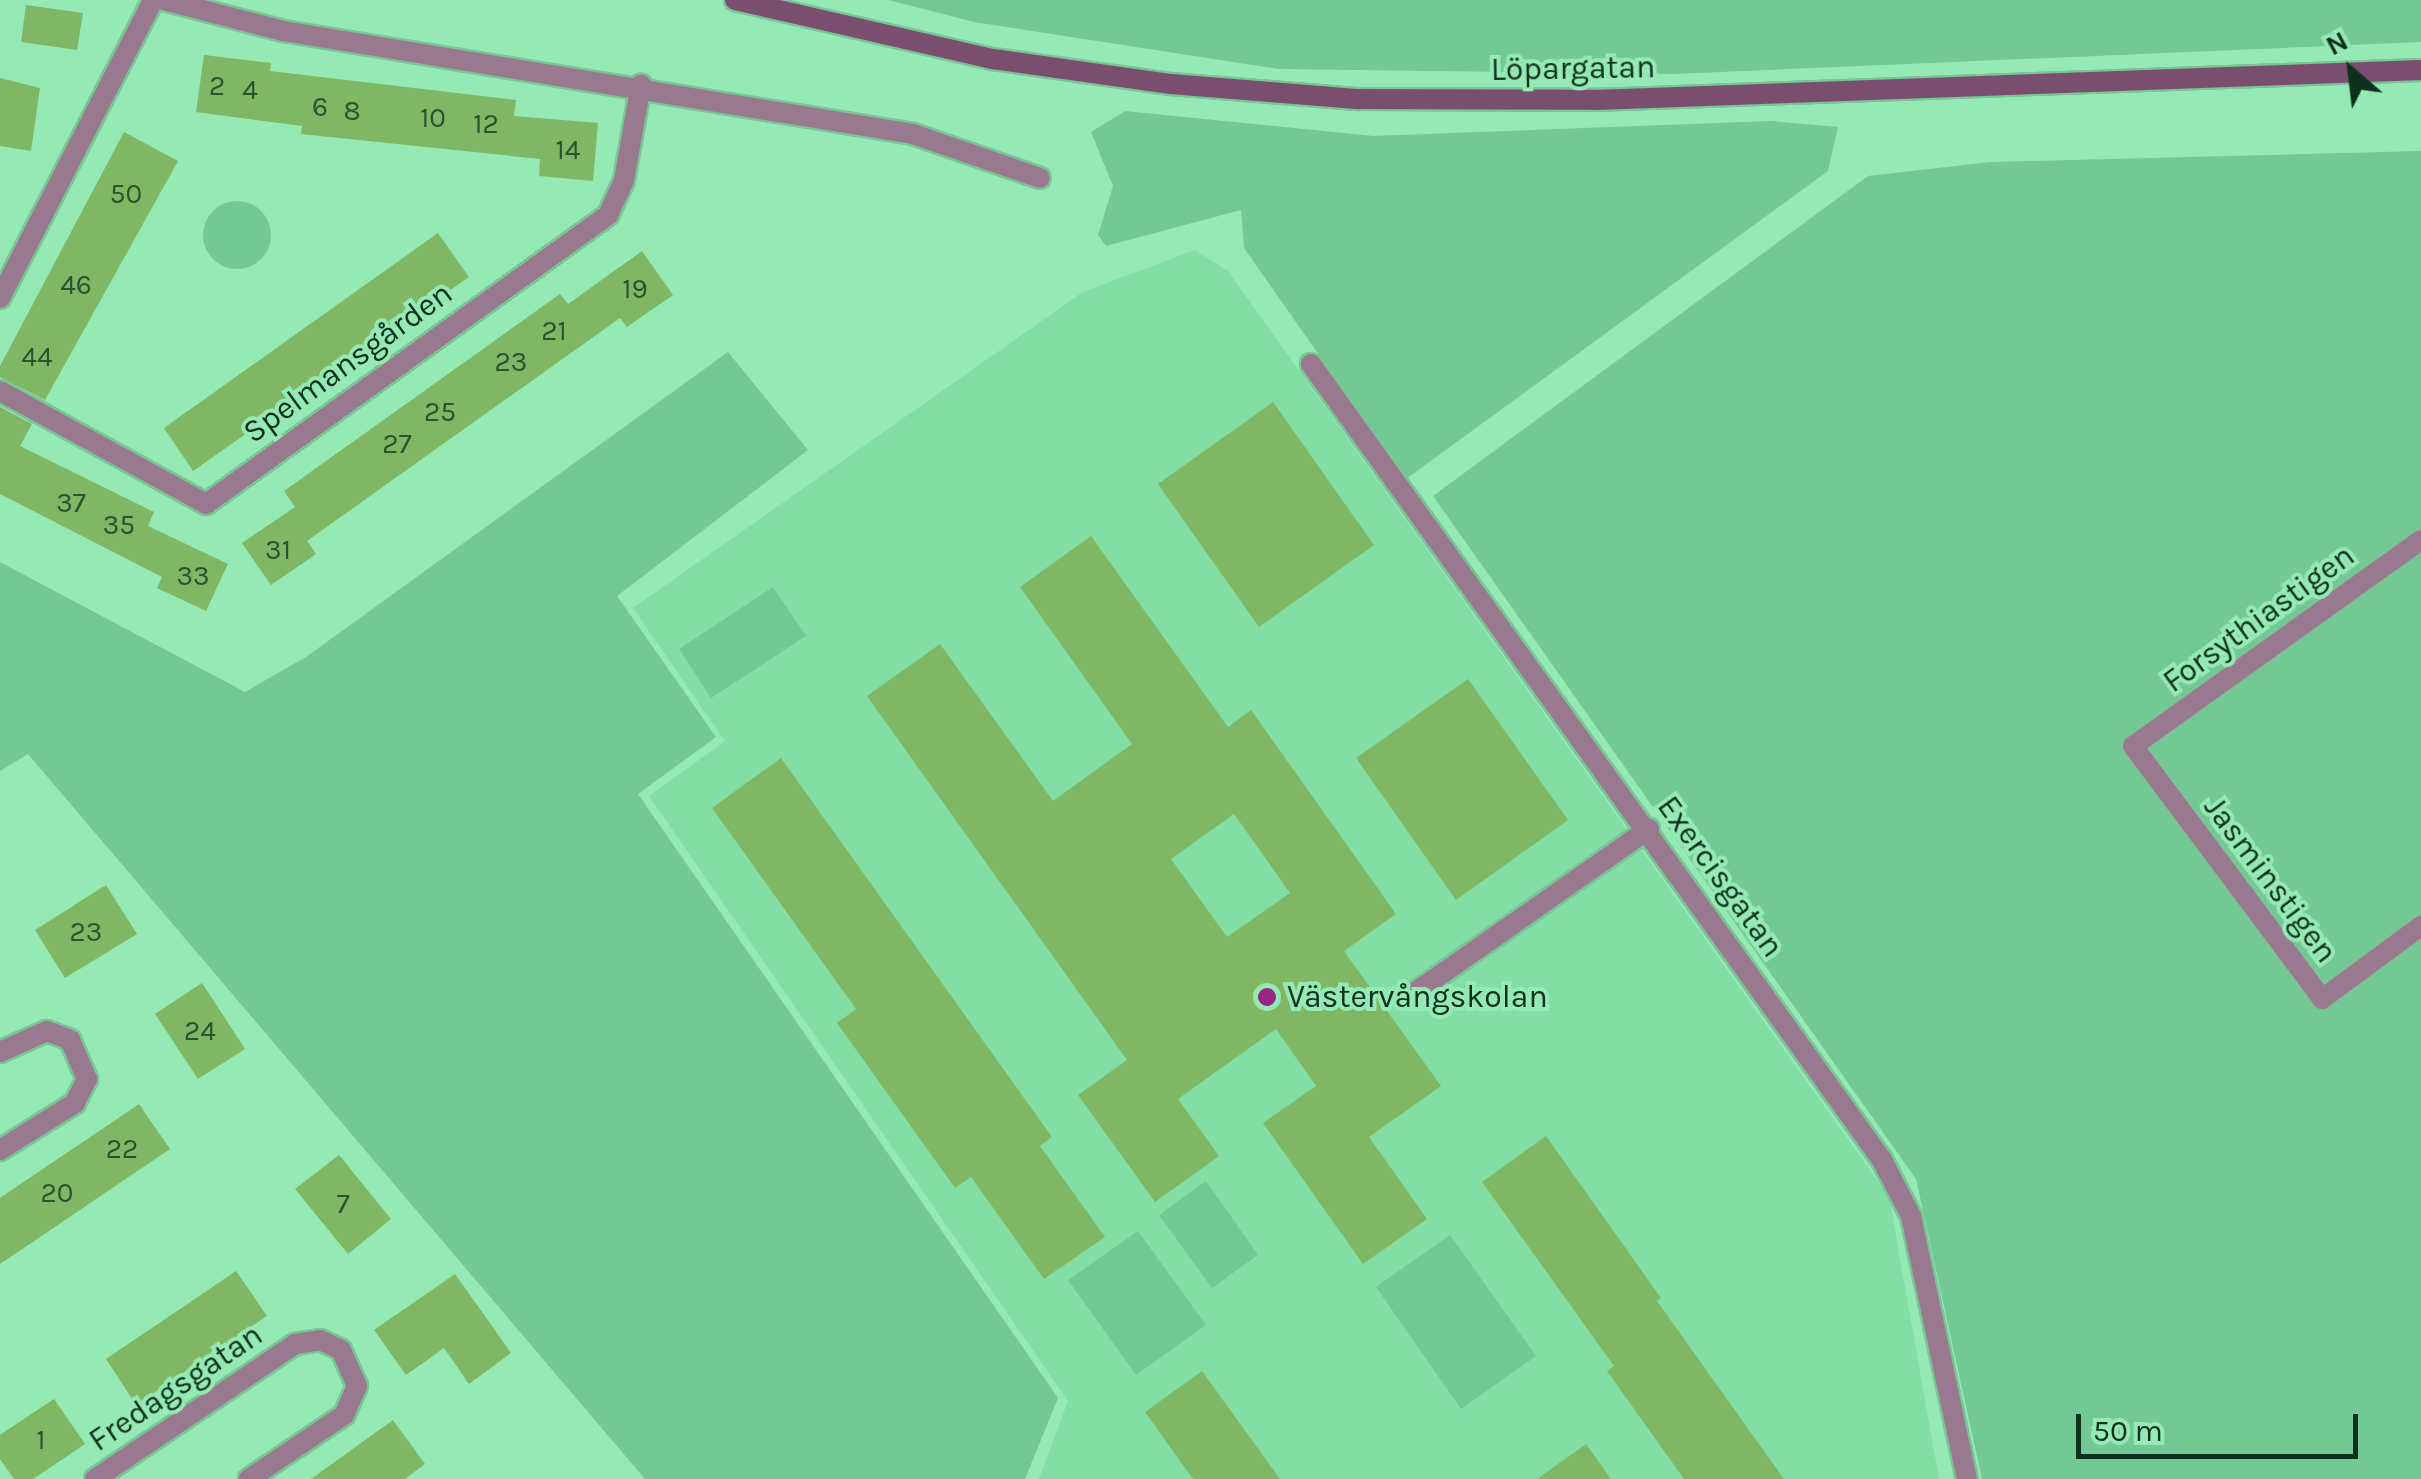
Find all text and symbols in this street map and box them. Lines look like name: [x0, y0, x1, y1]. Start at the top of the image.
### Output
north arrow: [2301, 20, 2401, 120]
text: N: [2320, 24, 2353, 62]
street label: Löpargatan: [1490, 48, 1656, 90]
house number: 2: [209, 69, 225, 103]
house number: 4: [242, 73, 258, 107]
house number: 6: [312, 90, 328, 124]
house number: 8: [343, 94, 361, 128]
house number: 10: [420, 101, 446, 135]
house number: 12: [473, 107, 499, 141]
house number: 14: [556, 133, 580, 167]
house number: 50: [110, 177, 142, 211]
house number: 46: [60, 268, 92, 302]
house number: 19: [622, 272, 648, 306]
street label: Spelmansgården: [236, 274, 460, 452]
house number: 21: [541, 314, 567, 348]
house number: 44: [21, 340, 53, 374]
house number: 23: [495, 345, 527, 379]
house number: 25: [424, 395, 456, 429]
house number: 27: [382, 427, 412, 461]
house number: 37: [56, 486, 86, 520]
house number: 35: [103, 508, 135, 542]
house number: 31: [265, 533, 291, 567]
street label: Forsythiastigen: [2156, 537, 2362, 701]
house number: 33: [176, 559, 210, 593]
street label: Exercisgatan: [1649, 789, 1791, 965]
street label: Jasminstigen: [2195, 789, 2345, 971]
house number: 23: [70, 915, 102, 949]
place label: Västervångskolan: [1287, 978, 1548, 1016]
marker: Västervångskolan: [1256, 986, 1278, 1008]
house number: 24: [184, 1014, 216, 1048]
house number: 22: [106, 1132, 138, 1166]
house number: 20: [41, 1176, 73, 1210]
house number: 7: [336, 1187, 350, 1221]
street label: Fredagsgatan: [82, 1316, 270, 1460]
scale bar: [2081, 1394, 2364, 1456]
text: 50 m: [2093, 1413, 2163, 1449]
house number: 1: [36, 1423, 46, 1457]

